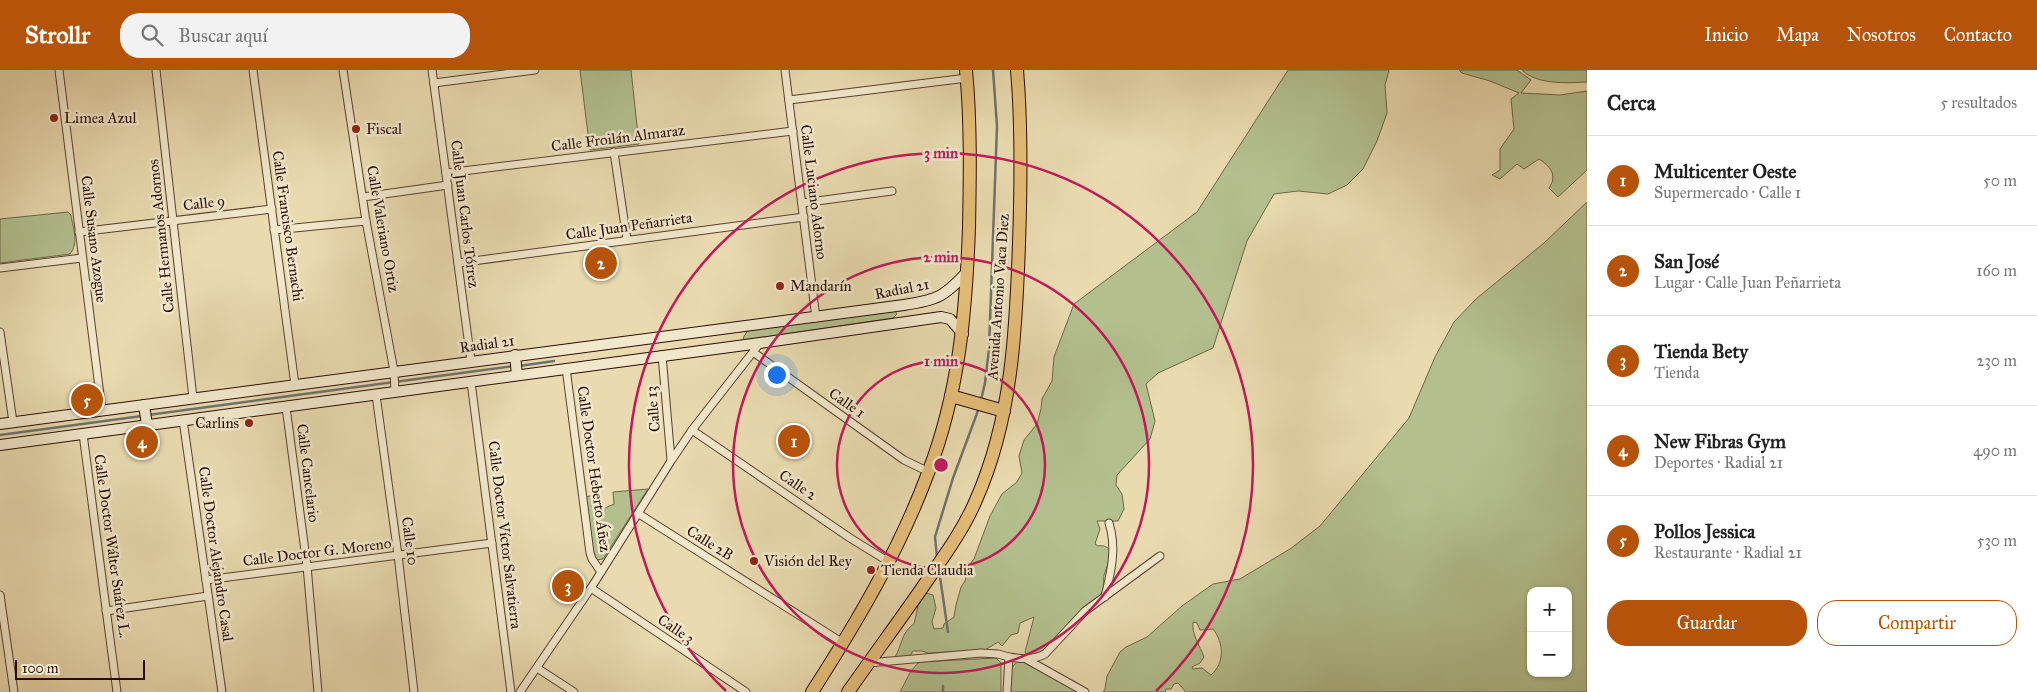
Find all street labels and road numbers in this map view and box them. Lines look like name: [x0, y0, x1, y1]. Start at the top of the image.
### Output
street label: Calle Froilán Almaraz: [550, 121, 686, 155]
street label: Calle Luciano Adorno: [797, 124, 831, 261]
street label: Calle Juan Carlos Tórrez: [446, 139, 483, 289]
street label: Calle Francisco Bernachi: [269, 150, 307, 302]
street label: Calle Hermanos Adornos: [144, 158, 178, 314]
street label: Calle Valeriano Ortiz: [363, 164, 403, 294]
street label: Calle Susano Azogue: [77, 175, 111, 303]
street label: Calle 9: [182, 191, 226, 215]
street label: Calle Juan Peñarrieta: [565, 208, 694, 245]
street label: Avenida Antonio Vaca Diez: [983, 213, 1013, 382]
street label: Radial 21: [873, 275, 931, 303]
street label: Radial 21: [458, 331, 516, 357]
street label: Calle 1: [825, 384, 869, 422]
street label: Calle Doctor Heberto Áñez: [573, 385, 616, 553]
street label: Calle 13: [642, 385, 664, 433]
street label: Calle Cancelario: [293, 423, 323, 524]
street label: Calle Doctor Víctor Salvatierra: [485, 440, 526, 631]
street label: Calle Doctor Wálter Suárez L.: [90, 453, 134, 639]
street label: Calle Doctor Alejandro Casal: [195, 465, 237, 644]
street label: Calle 2: [776, 466, 821, 504]
street label: Calle 10: [398, 516, 422, 566]
street label: Calle 2B: [683, 522, 737, 564]
street label: Calle Doctor G. Moreno: [242, 534, 393, 570]
street label: Calle 3: [654, 610, 698, 648]

